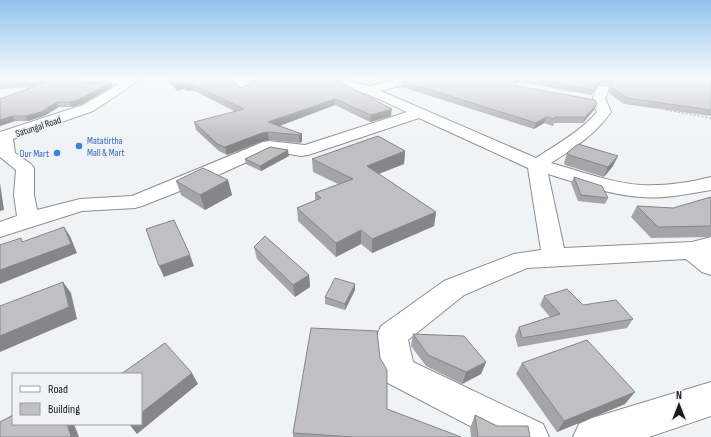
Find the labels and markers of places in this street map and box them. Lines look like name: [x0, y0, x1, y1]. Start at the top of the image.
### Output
place label: Matatirtha Mall & Mart: [87, 135, 125, 159]
marker: Matatirtha Mall & Mart: [74, 141, 84, 151]
place label: Our Mart: [20, 148, 49, 160]
marker: Our Mart: [52, 148, 62, 158]

